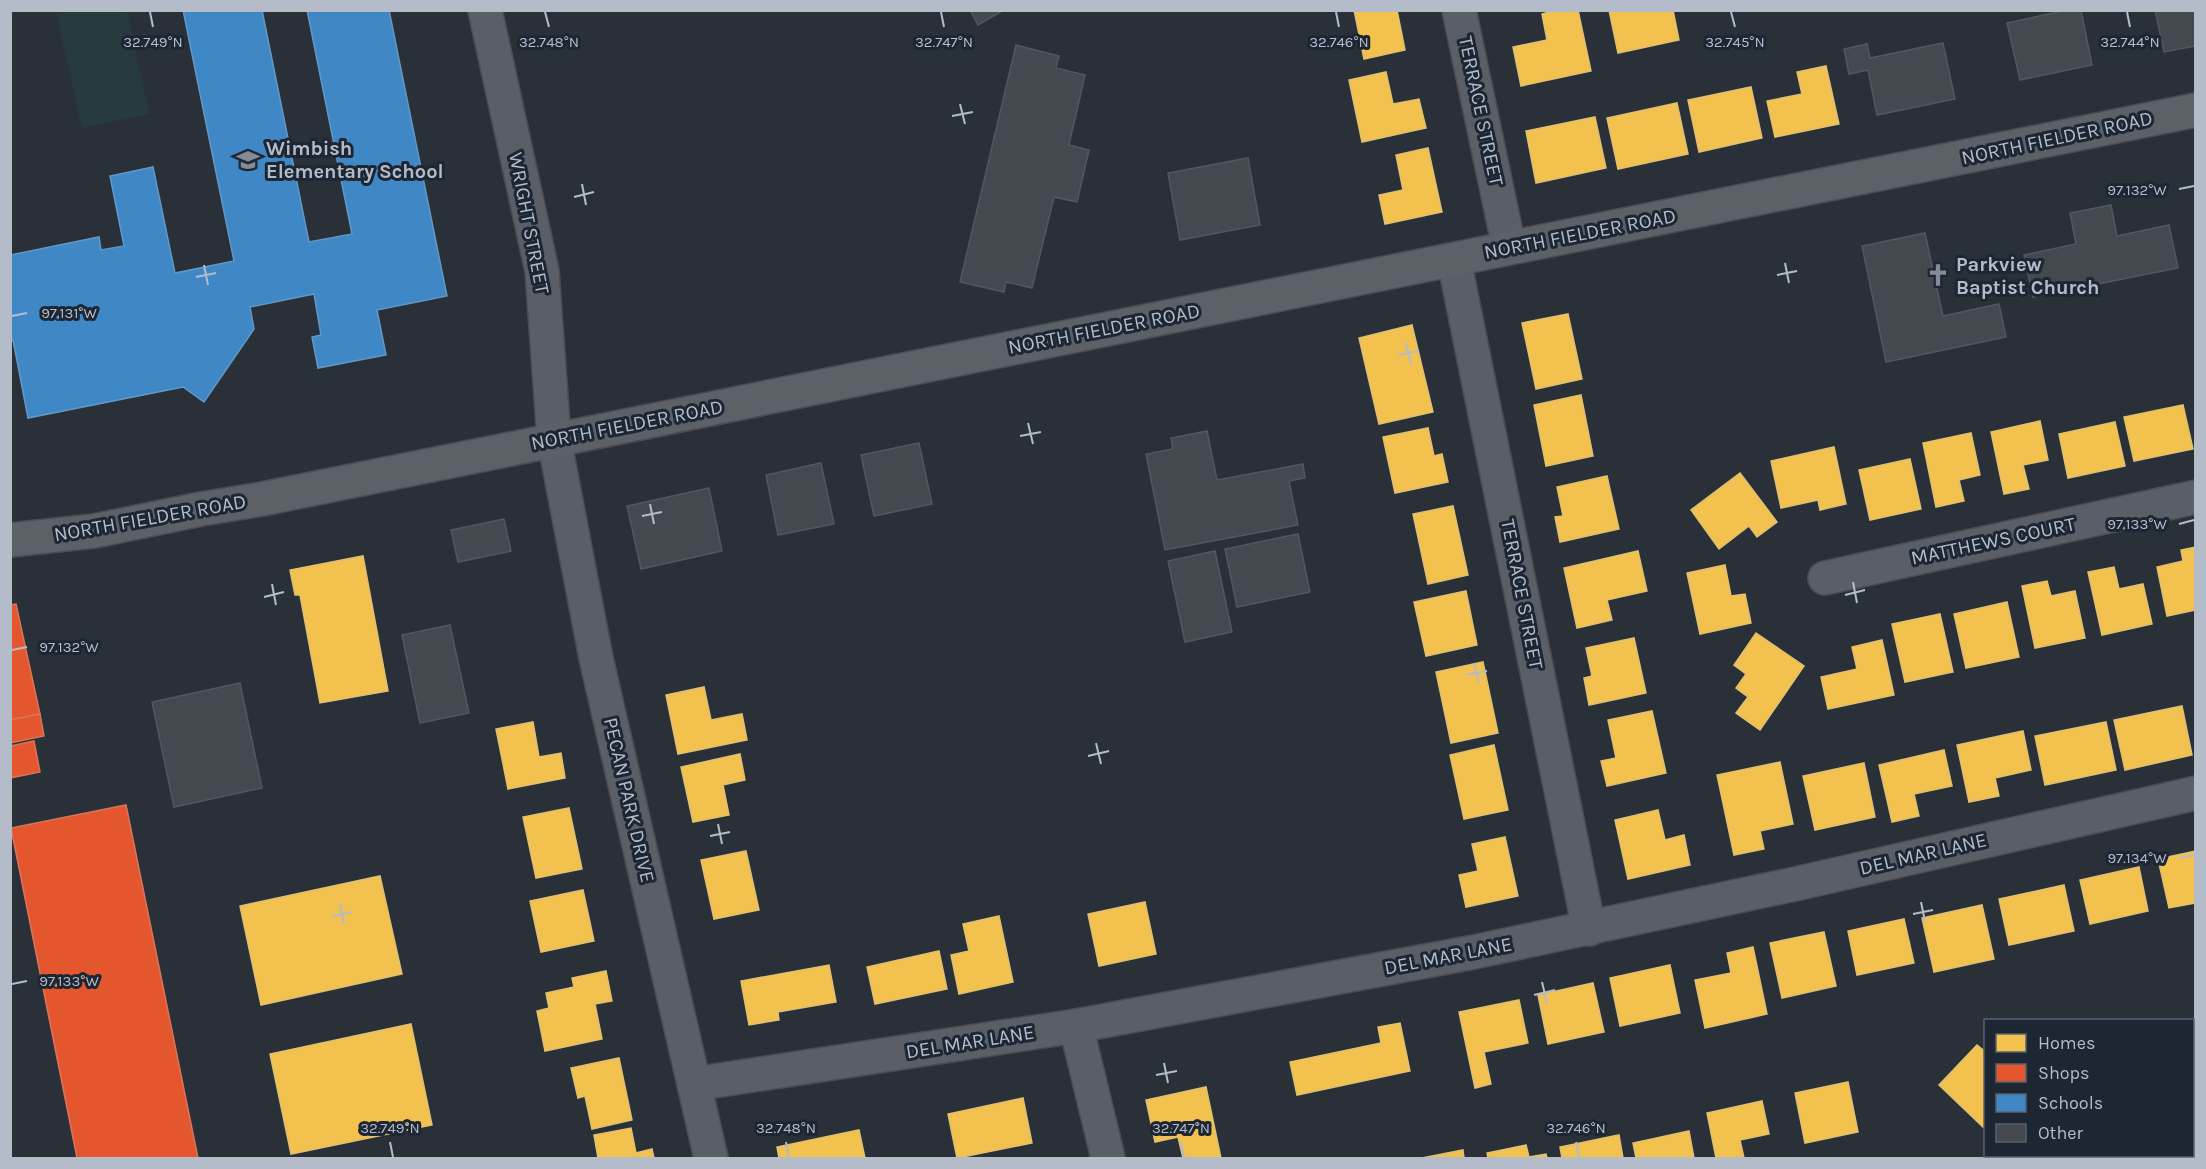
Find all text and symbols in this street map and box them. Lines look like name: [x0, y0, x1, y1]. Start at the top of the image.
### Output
text: 32.749°N: [123, 33, 183, 51]
text: 32.748°N: [519, 33, 579, 51]
text: 32.747°N: [915, 33, 973, 51]
text: 32.746°N: [1309, 33, 1369, 51]
text: 32.745°N: [1705, 33, 1765, 51]
text: 32.744°N: [2100, 33, 2160, 51]
street label: TERRACE STREET: [1454, 34, 1508, 188]
street label: NORTH FIELDER ROAD: [1959, 106, 2155, 170]
place label: Wimbish Elementary School: [266, 137, 444, 183]
school or university icon: Wimbish Elementary School: [235, 147, 261, 173]
street label: WRIGHT STREET: [504, 150, 554, 296]
text: 97.132°W: [2107, 181, 2167, 199]
street label: NORTH FIELDER ROAD: [1482, 204, 1678, 264]
place label: Parkview Baptist Church: [1956, 253, 2099, 299]
church icon: Parkview Baptist Church: [1925, 262, 1951, 288]
street label: NORTH FIELDER ROAD: [1006, 299, 1202, 359]
text: 97.131°W: [41, 304, 97, 322]
street label: NORTH FIELDER ROAD: [529, 395, 725, 455]
street label: NORTH FIELDER ROAD: [52, 490, 248, 546]
street label: MATTHEWS COURT: [1909, 512, 2077, 570]
text: 97.133°W: [2107, 515, 2167, 533]
street label: TERRACE STREET: [1496, 517, 1548, 671]
text: 97.132°W: [39, 638, 99, 656]
street label: PECAN PARK DRIVE: [599, 715, 659, 885]
street label: DEL MAR LANE: [1857, 828, 1989, 880]
text: 97.134°W: [2107, 849, 2167, 867]
street label: DEL MAR LANE: [1382, 932, 1514, 980]
text: 97.133°W: [39, 972, 99, 990]
legend: [1984, 1019, 2194, 1157]
street label: DEL MAR LANE: [904, 1020, 1036, 1064]
text: Homes: [2038, 1032, 2095, 1054]
text: Shops: [2038, 1062, 2090, 1084]
text: Schools: [2038, 1092, 2103, 1114]
text: 32.749°N: [360, 1119, 420, 1137]
text: 32.748°N: [756, 1119, 816, 1137]
text: 32.747°N: [1152, 1119, 1210, 1137]
text: 32.746°N: [1546, 1119, 1606, 1137]
text: Other: [2038, 1122, 2083, 1144]

